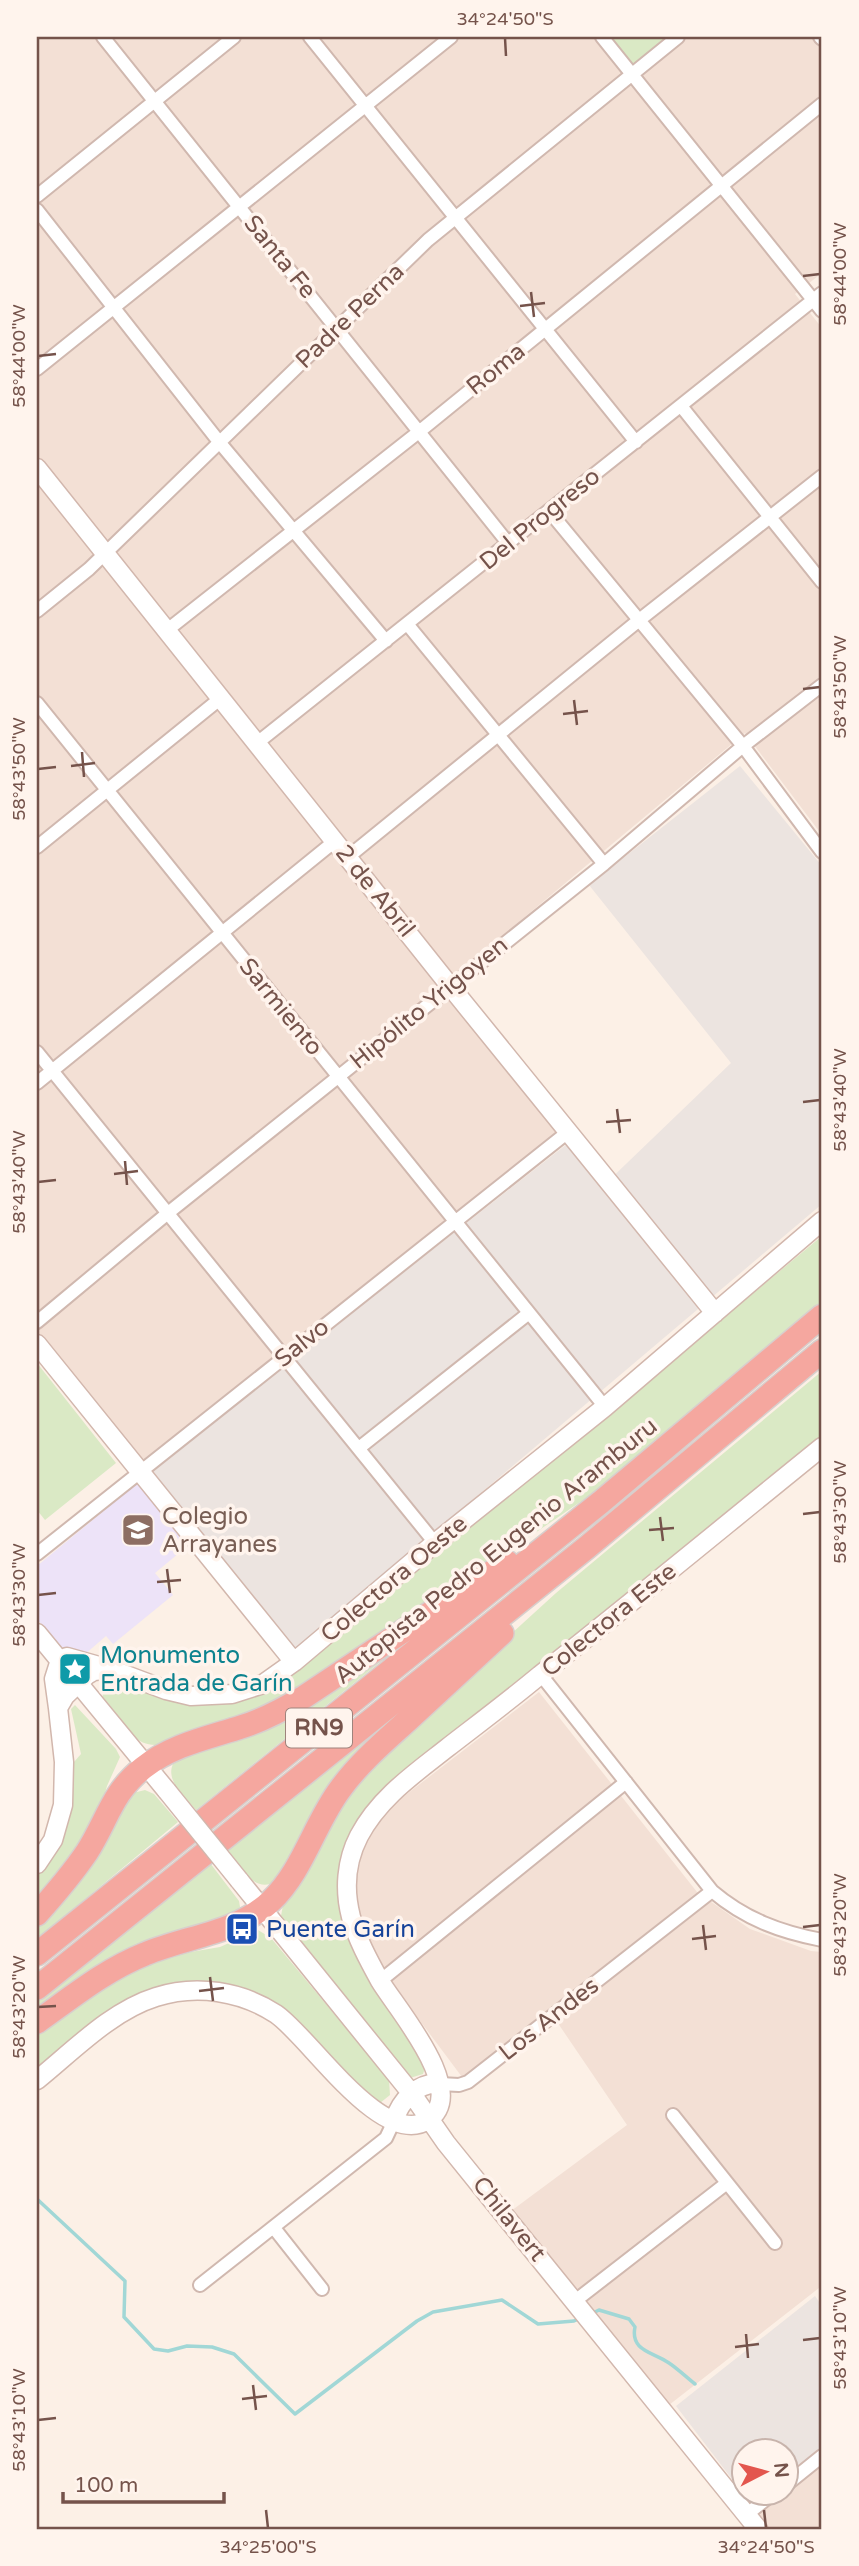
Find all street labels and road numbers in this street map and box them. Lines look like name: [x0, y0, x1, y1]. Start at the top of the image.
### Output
street label: Santa Fe: [238, 210, 322, 304]
street label: Padre Perna: [290, 257, 410, 375]
street label: Roma: [461, 337, 531, 401]
street label: Del Progreso: [474, 462, 606, 576]
street label: 2 de Abril: [329, 839, 421, 943]
street label: Hipólito Yrigoyen: [344, 930, 514, 1076]
street label: Sarmiento: [233, 952, 329, 1062]
street label: Salvo: [269, 1312, 335, 1374]
street label: Autopista Pedro Eugenio Aramburu: [329, 1412, 663, 1690]
street label: Colectora Oeste: [315, 1509, 473, 1649]
street label: Colectora Este: [536, 1557, 682, 1683]
road number: RN9: [286, 1708, 352, 1748]
street label: Los Andes: [493, 1971, 605, 2067]
street label: Chilavert: [466, 2171, 552, 2267]

